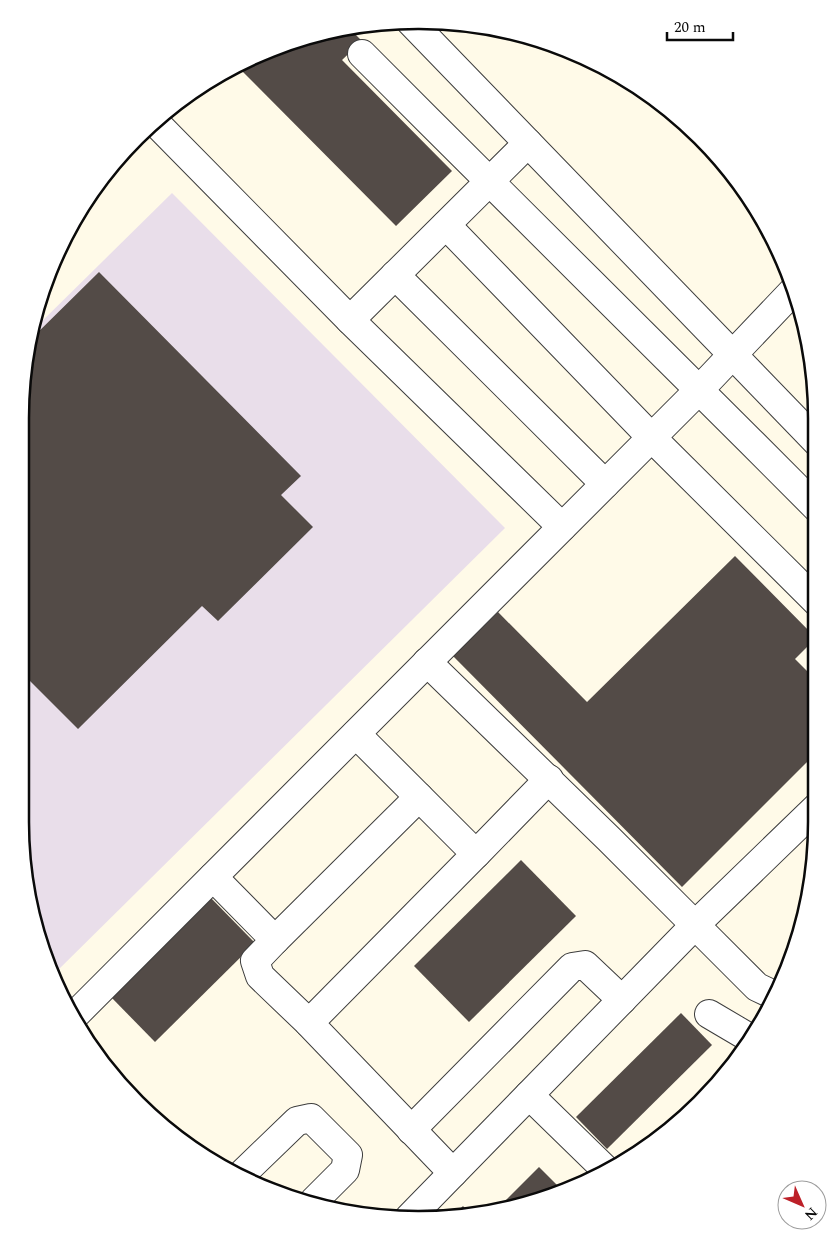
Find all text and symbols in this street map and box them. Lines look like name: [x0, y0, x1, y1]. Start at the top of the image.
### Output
scale bar: [667, 10, 733, 42]
text: 20 m: [674, 16, 706, 39]
north arrow: [777, 1180, 827, 1230]
text: N: [799, 1202, 822, 1225]

